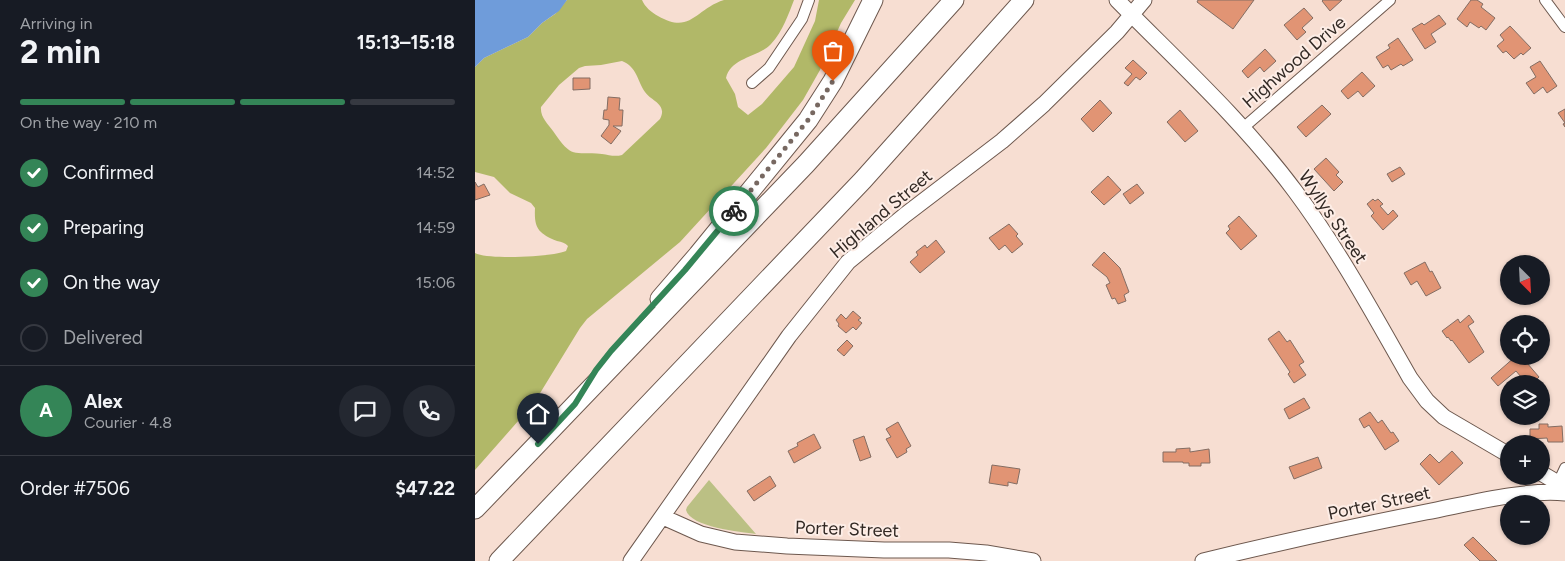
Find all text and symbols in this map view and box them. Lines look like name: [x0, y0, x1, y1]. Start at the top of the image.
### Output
street label: Highwood Drive: [1238, 11, 1350, 113]
text: Arriving in: [20, 14, 92, 33]
pin: [812, 30, 854, 81]
text: 15:13–15:18: [357, 31, 455, 54]
text: 2 min: [20, 33, 101, 71]
icon: bag: [819, 37, 847, 65]
text: On the way · 210 m: [20, 113, 157, 132]
icon: check: [20, 159, 48, 187]
text: Confirmed: [63, 161, 154, 184]
text: 14:52: [416, 163, 455, 182]
street label: Highland Street: [825, 165, 937, 263]
street label: Wyllys Street: [1294, 166, 1372, 268]
courier: [709, 186, 759, 236]
icon: bike: [720, 197, 748, 225]
icon: check: [20, 214, 48, 242]
text: Preparing: [63, 216, 144, 239]
text: 14:59: [416, 218, 455, 237]
north arrow: [1500, 255, 1550, 305]
map controls: [1500, 255, 1550, 545]
icon: check: [20, 269, 48, 297]
text: On the way: [63, 271, 160, 294]
text: 15:06: [416, 273, 455, 292]
button: locate: [1500, 315, 1550, 365]
text: Delivered: [63, 326, 143, 349]
button: layers: [1500, 375, 1550, 425]
button: chat: [339, 385, 391, 437]
button: phone: [403, 385, 455, 437]
text: Alex: [84, 390, 123, 413]
pin: [517, 393, 559, 444]
text: A: [39, 399, 53, 422]
icon: home: [524, 400, 552, 428]
text: Courier · 4.8: [84, 413, 172, 432]
button: +: [1500, 435, 1550, 485]
text: Order #7506: [20, 477, 130, 500]
text: $47.22: [395, 477, 455, 500]
street label: Porter Street: [1326, 481, 1432, 525]
button: −: [1500, 495, 1550, 545]
street label: Porter Street: [794, 516, 900, 542]

